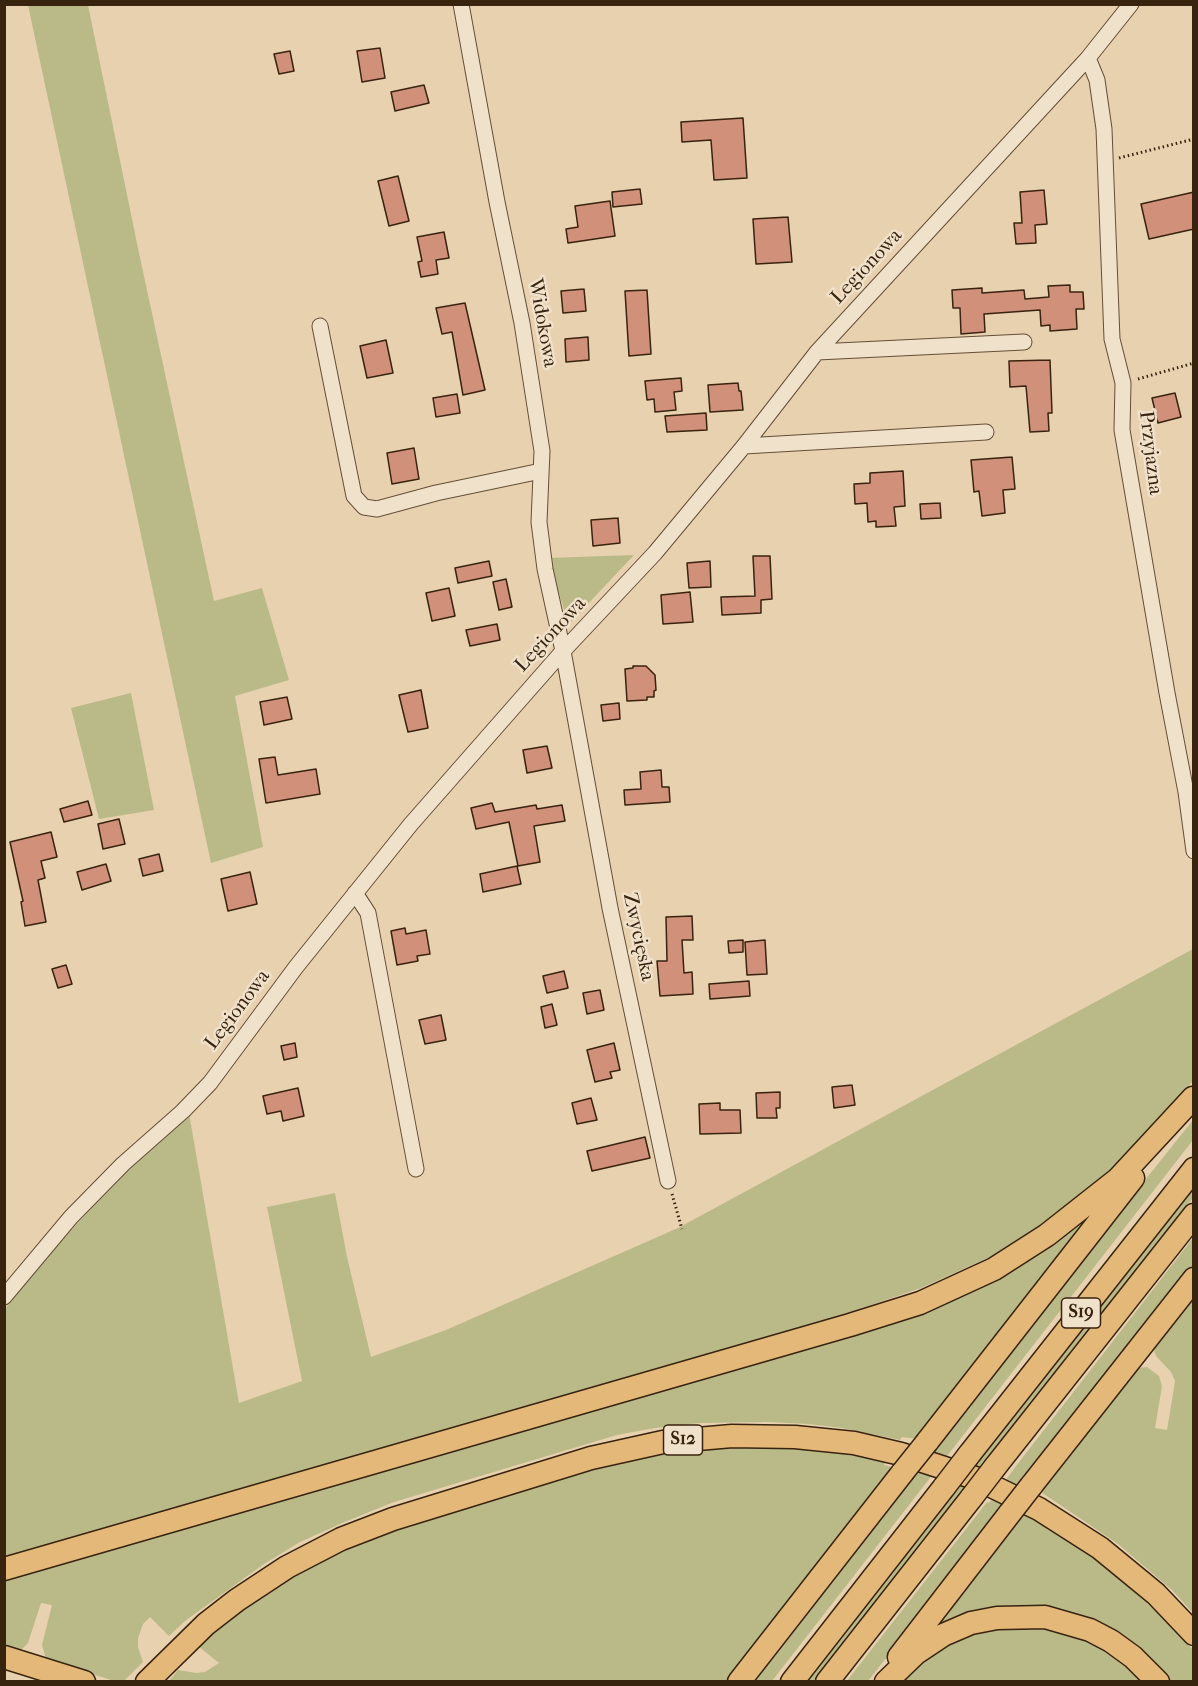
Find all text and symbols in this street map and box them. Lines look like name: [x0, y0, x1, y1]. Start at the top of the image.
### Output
street label: Legionowa: [826, 225, 908, 309]
street label: Widokowa: [522, 277, 562, 369]
street label: Przyjazna: [1133, 410, 1167, 496]
street label: Legionowa: [510, 593, 592, 677]
street label: Zwycięska: [617, 891, 659, 983]
street label: Legionowa: [200, 965, 276, 1055]
road number: S19: [1062, 1298, 1100, 1328]
road number: S12: [664, 1425, 702, 1455]

